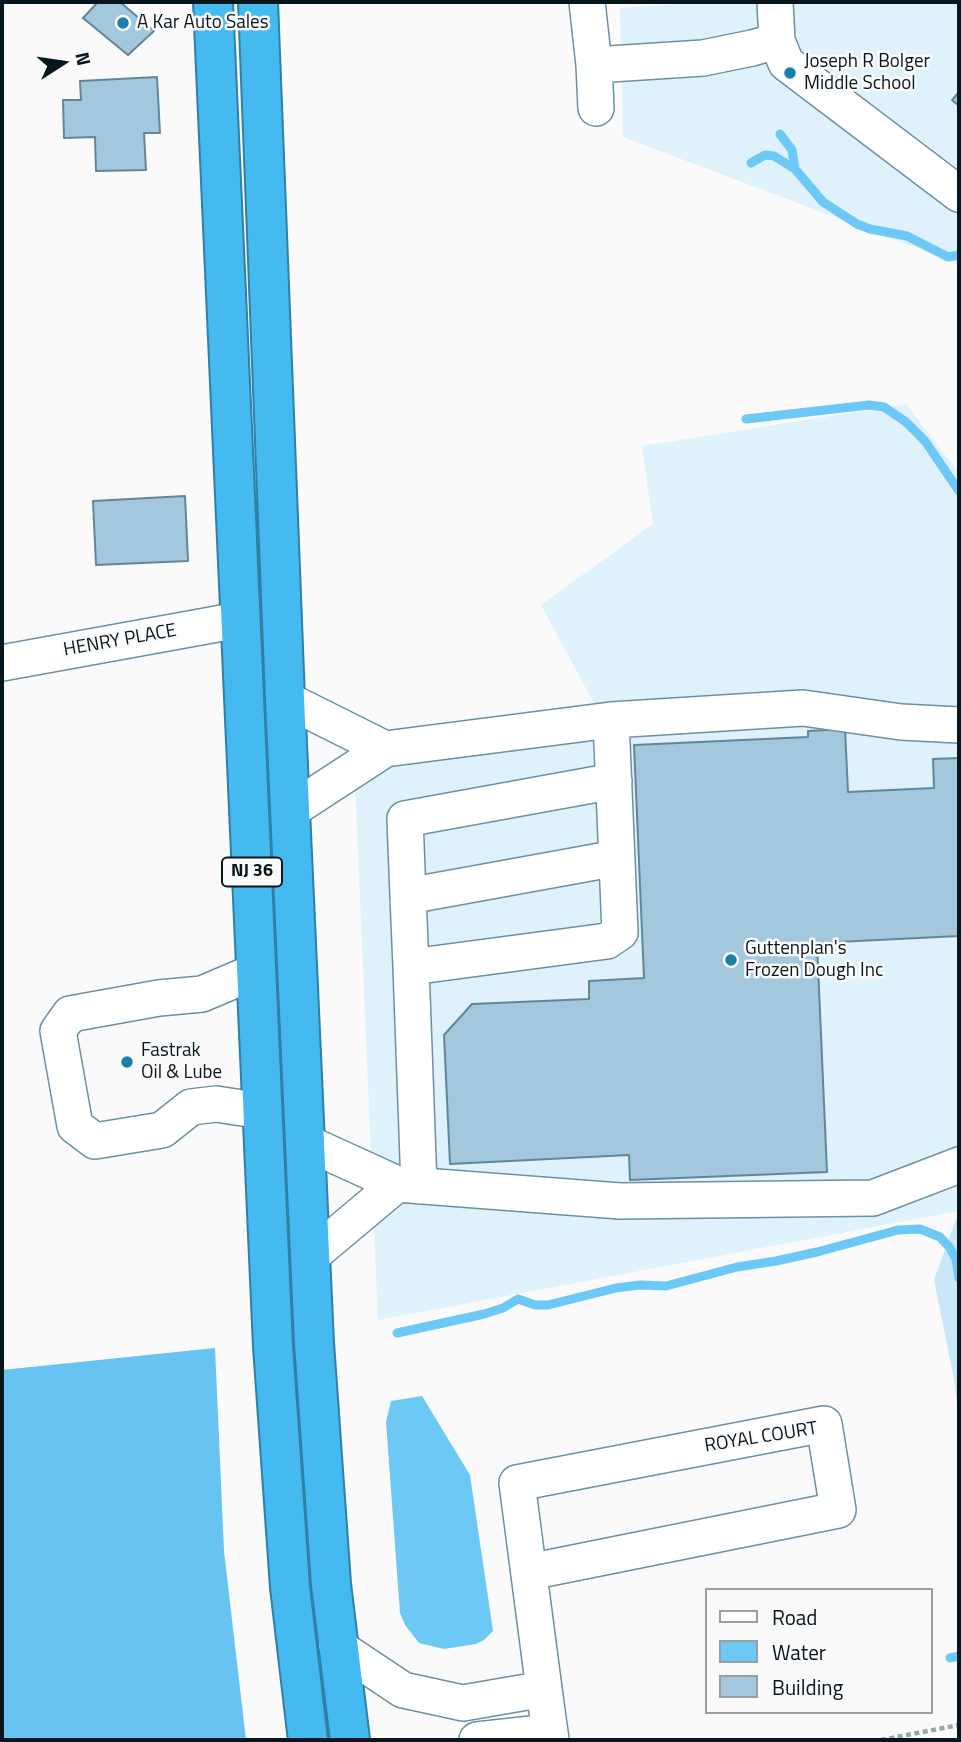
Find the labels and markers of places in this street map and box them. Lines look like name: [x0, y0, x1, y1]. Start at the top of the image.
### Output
place label: A Kar Auto Sales: [137, 12, 269, 34]
marker: A Kar Auto Sales: [115, 15, 131, 31]
place label: Joseph R Bolger Middle School: [804, 51, 930, 95]
marker: Joseph R Bolger Middle School: [782, 65, 798, 81]
place label: Guttenplan's Frozen Dough Inc: [745, 938, 883, 982]
marker: Guttenplan's Frozen Dough Inc: [723, 952, 739, 968]
place label: Fastrak Oil & Lube: [141, 1040, 222, 1084]
marker: Fastrak Oil & Lube: [119, 1054, 135, 1070]

